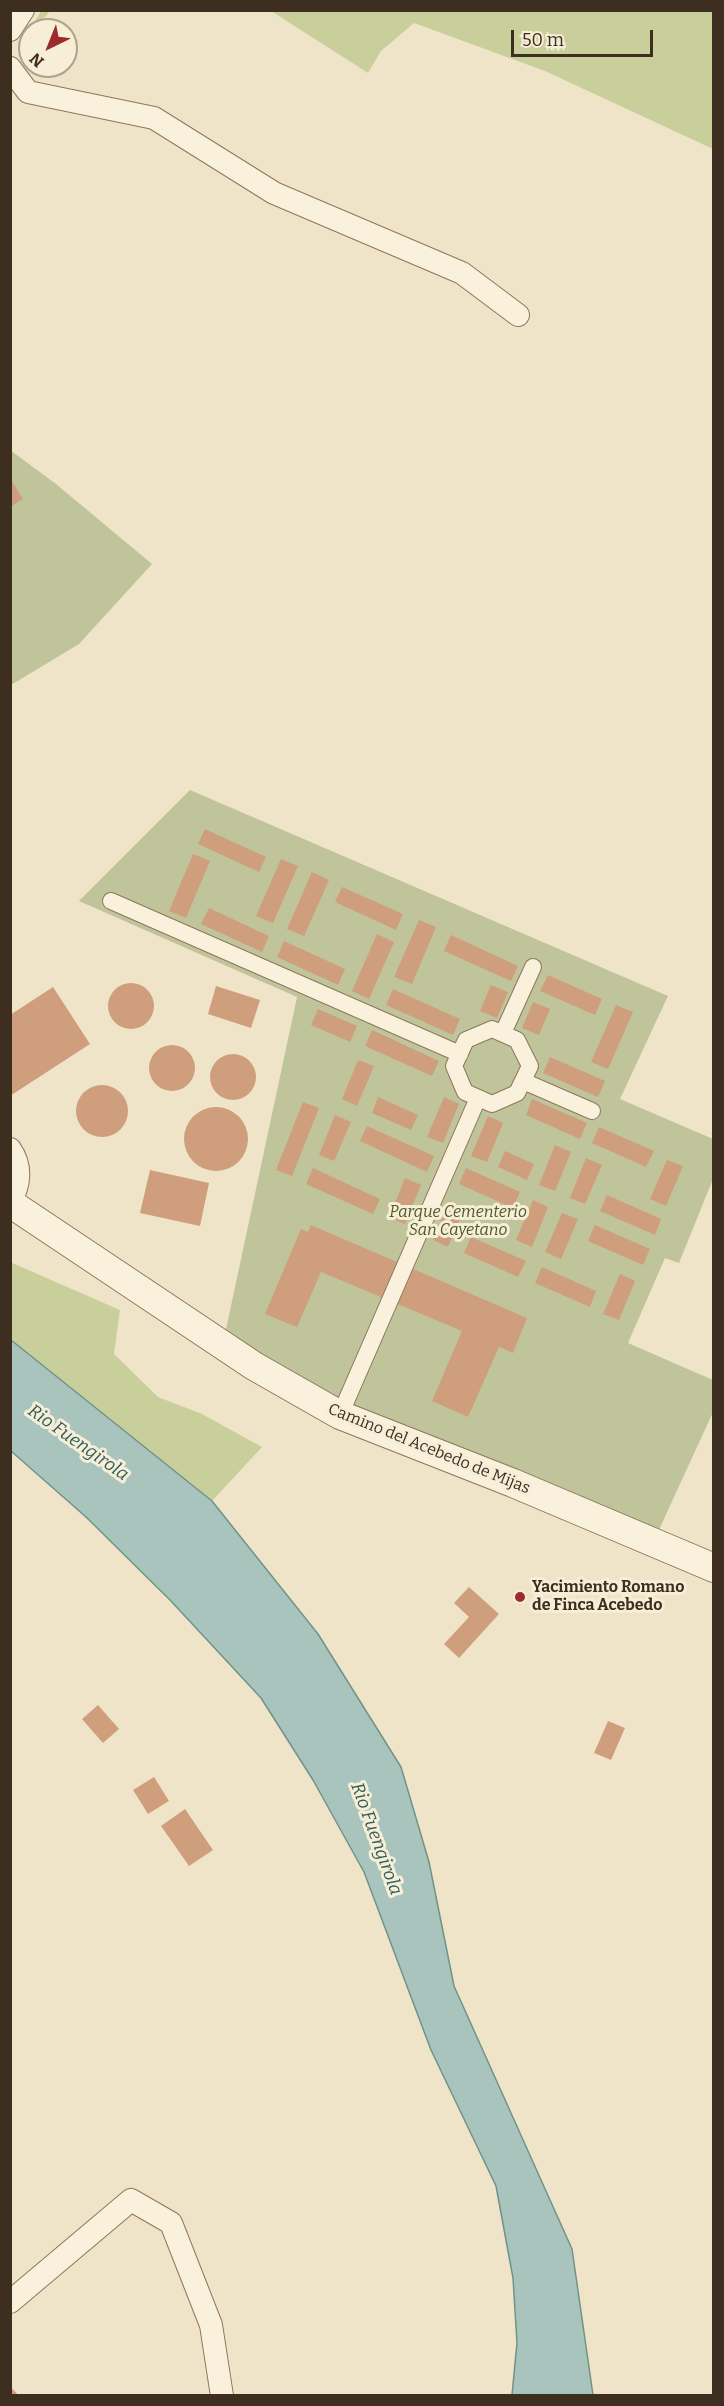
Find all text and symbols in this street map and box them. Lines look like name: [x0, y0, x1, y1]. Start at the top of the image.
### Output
north arrow: [18, 18, 78, 78]
scale bar: [514, 18, 656, 56]
text: 50 m: [522, 29, 564, 51]
text: N: [26, 49, 48, 71]
park label: Parque Cementerio San Cayetano: [389, 1203, 527, 1241]
water label: Rio Fuengirola: [23, 1400, 133, 1486]
street label: Camino del Acebedo de Mijas: [325, 1400, 533, 1498]
place label: Yacimiento Romano de Finca Acebedo: [532, 1578, 684, 1616]
marker: Yacimiento Romano de Finca Acebedo: [513, 1590, 527, 1604]
water label: Rio Fuengirola: [346, 1780, 406, 1898]

